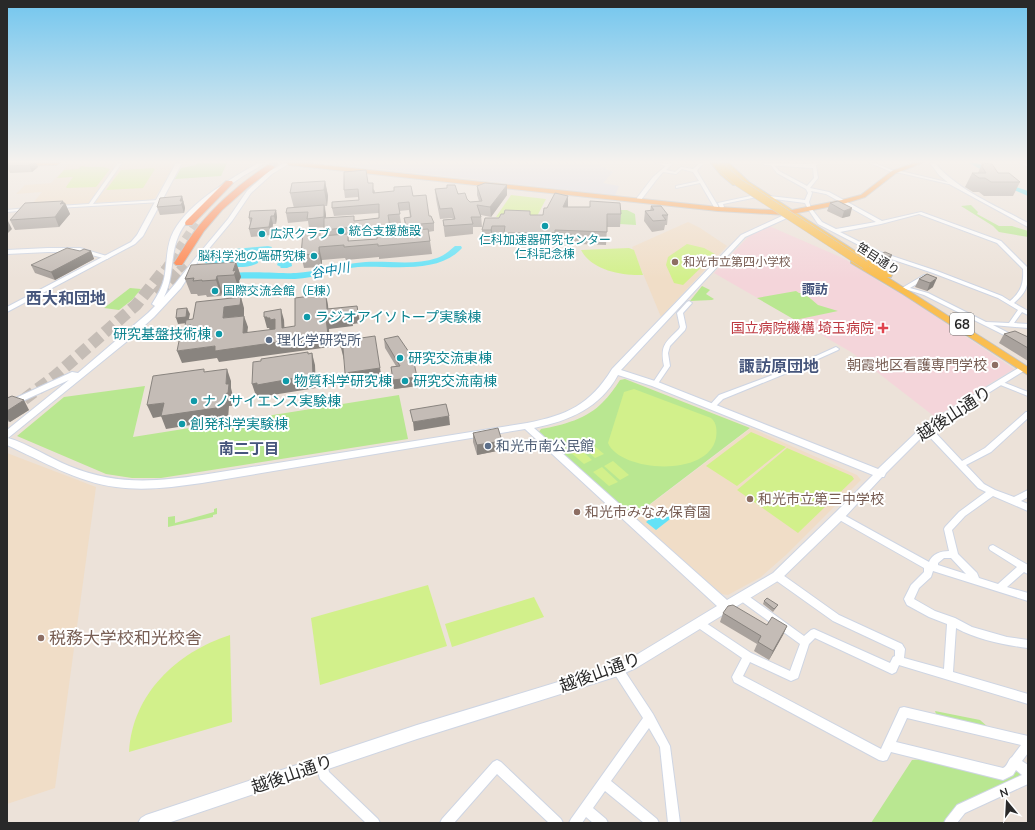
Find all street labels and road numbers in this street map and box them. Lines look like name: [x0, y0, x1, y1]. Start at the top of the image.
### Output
street label: 笹目通り: [854, 239, 902, 279]
road number: 68: [950, 313, 974, 335]
street label: 越後山通り: [912, 381, 996, 446]
street label: 越後山通り: [556, 647, 644, 698]
street label: 越後山通り: [248, 750, 336, 799]

